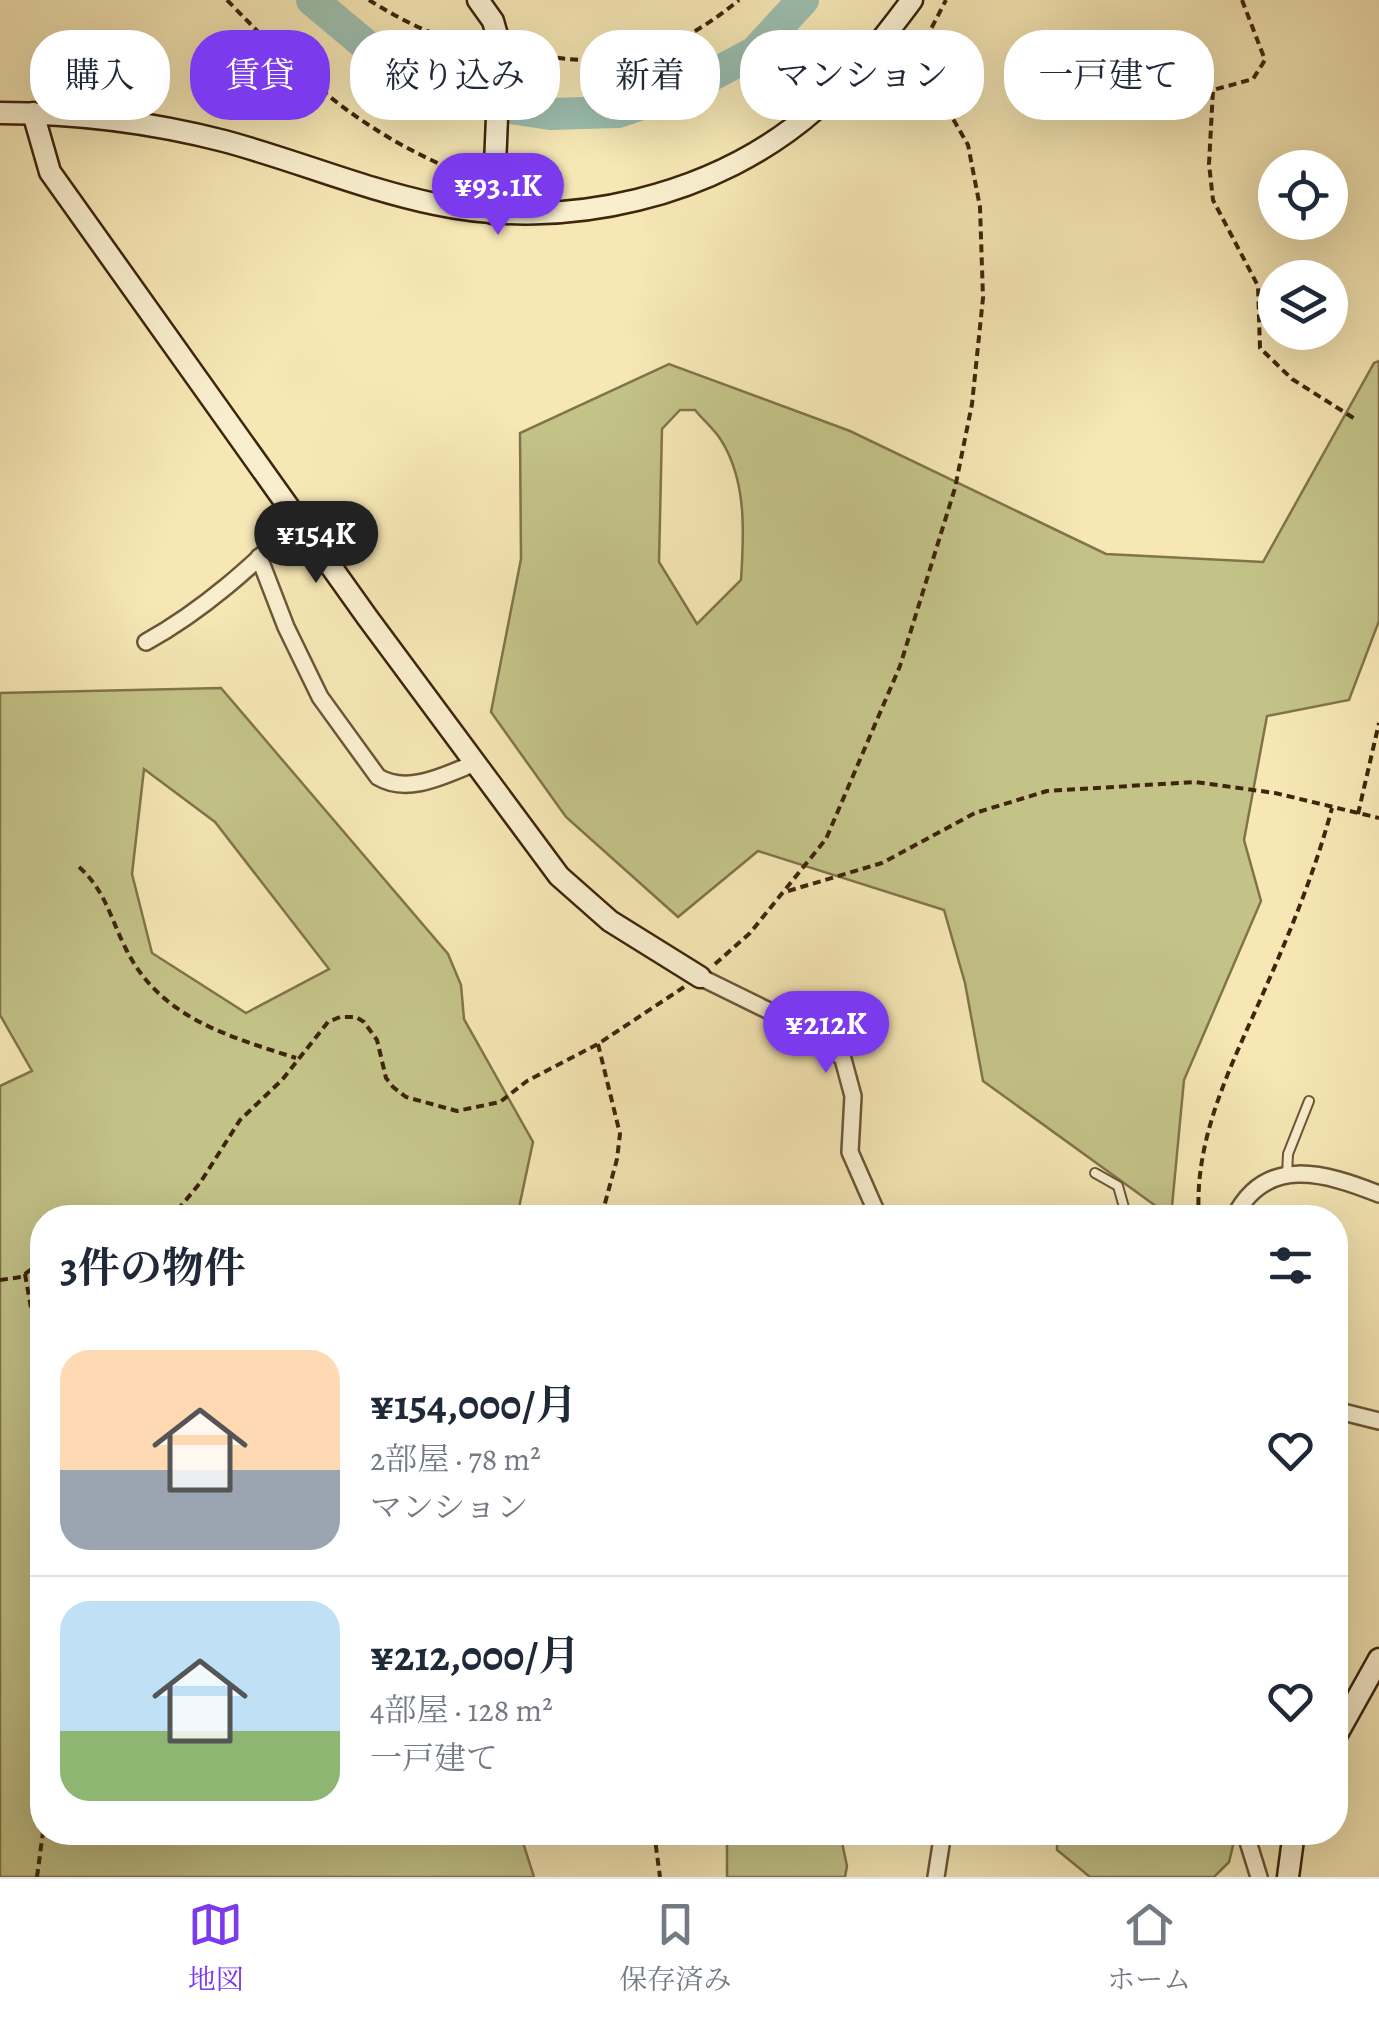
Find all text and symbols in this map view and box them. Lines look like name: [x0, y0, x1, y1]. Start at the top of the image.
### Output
chip: 購入: [30, 30, 170, 120]
chip: 賃貸: [190, 30, 330, 120]
chip: 絞り込み: [350, 30, 560, 120]
chip: 新着: [580, 30, 720, 120]
chip: マンション: [740, 30, 984, 120]
chip: 一戸建て: [1004, 30, 1214, 120]
map controls: [1258, 150, 1348, 350]
button: locate: [1258, 150, 1348, 240]
pin: ¥93.1K: [417, 153, 579, 238]
text: ¥93.1K: [454, 163, 542, 207]
button: layers: [1258, 260, 1348, 350]
pin: ¥154K: [246, 501, 386, 586]
text: ¥154K: [276, 511, 356, 555]
pin: ¥212K: [756, 991, 896, 1076]
text: ¥212K: [785, 1001, 867, 1045]
icon: filters: [1263, 1238, 1318, 1293]
text: 3件の物件: [60, 1239, 246, 1296]
text: ¥154,000/月: [370, 1376, 577, 1433]
icon: home: [140, 1390, 260, 1510]
icon: heart: [1263, 1423, 1318, 1478]
text: 2部屋 · 78 m²: [370, 1437, 541, 1481]
text: マンション: [370, 1485, 529, 1529]
text: ¥212,000/月: [370, 1627, 580, 1684]
icon: home: [140, 1641, 260, 1761]
icon: heart: [1263, 1674, 1318, 1729]
text: 4部屋 · 128 m²: [370, 1688, 553, 1732]
text: 一戸建て: [370, 1736, 498, 1780]
tab: 地図: [188, 1897, 244, 1999]
tab: 保存済み: [619, 1897, 731, 1999]
tab: ホーム: [1107, 1897, 1191, 1999]

